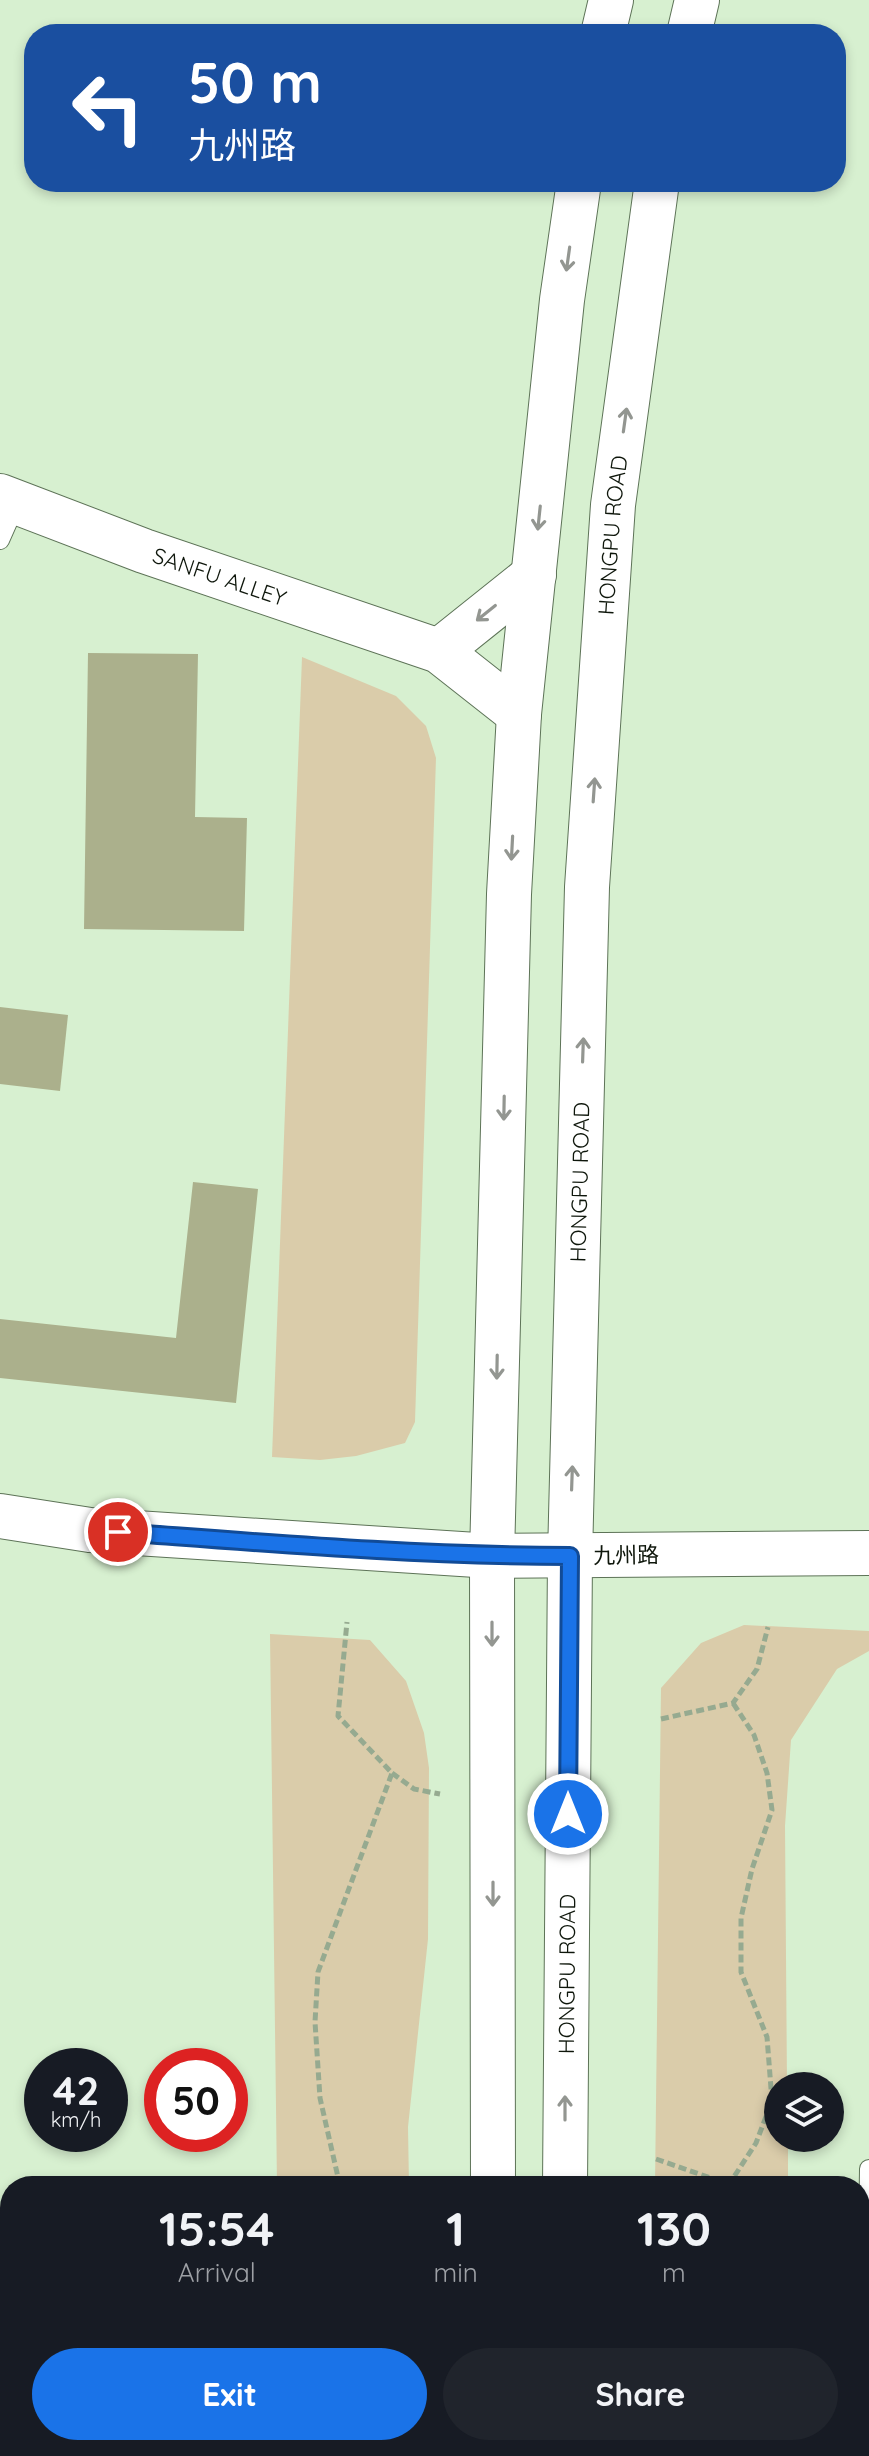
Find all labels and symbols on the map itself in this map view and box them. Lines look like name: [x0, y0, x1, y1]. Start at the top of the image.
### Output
one-way arrow: [560, 246, 575, 271]
one-way arrow: [618, 408, 633, 433]
street label: HONGPU ROAD: [592, 454, 634, 616]
one-way arrow: [532, 504, 547, 531]
street label: SANFU ALLEY: [149, 541, 290, 612]
one-way arrow: [477, 604, 497, 622]
one-way arrow: [587, 778, 602, 804]
one-way arrow: [504, 834, 519, 861]
one-way arrow: [575, 1037, 591, 1064]
one-way arrow: [496, 1094, 511, 1121]
street label: HONGPU ROAD: [563, 1102, 596, 1263]
one-way arrow: [489, 1353, 505, 1380]
one-way arrow: [564, 1465, 580, 1492]
pin: [84, 1498, 152, 1566]
street label: 九州路: [593, 1540, 659, 1570]
one-way arrow: [484, 1620, 500, 1647]
position arrow: [526, 1772, 610, 1856]
one-way arrow: [485, 1880, 500, 1907]
street label: HONGPU ROAD: [552, 1894, 581, 2054]
speed limit sign: 50: [144, 2048, 248, 2152]
one-way arrow: [558, 2095, 573, 2122]

